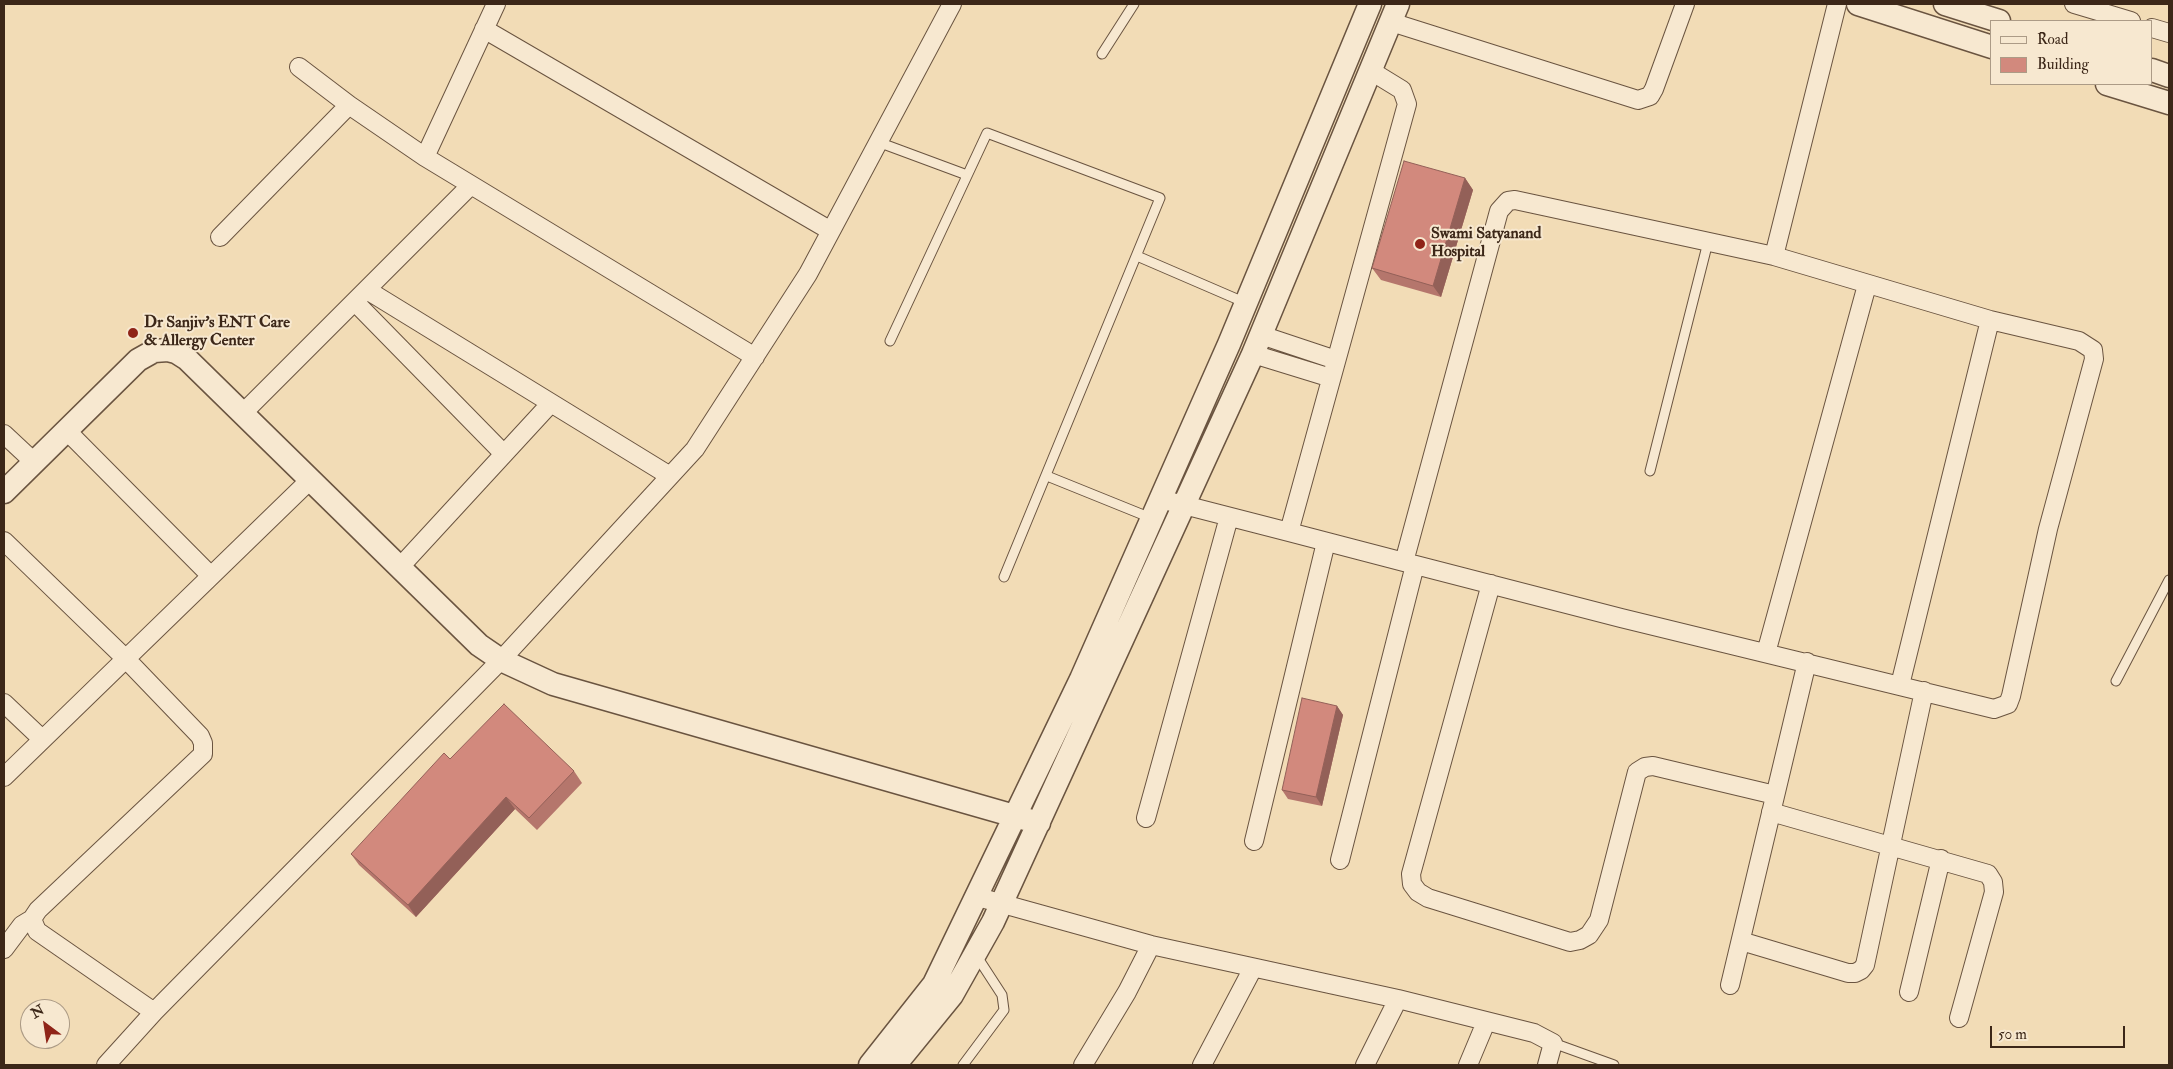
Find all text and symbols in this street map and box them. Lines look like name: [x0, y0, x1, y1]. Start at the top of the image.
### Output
legend: [1990, 20, 2153, 85]
text: Road: [2037, 30, 2068, 49]
text: Building: [2037, 55, 2089, 74]
place label: Swami Satyanand Hospital: [1431, 225, 1541, 263]
marker: Swami Satyanand Hospital: [1413, 237, 1427, 251]
place label: Dr Sanjiv's ENT Care & Allergy Center: [144, 314, 290, 352]
marker: Dr Sanjiv's ENT Care & Allergy Center: [126, 326, 140, 340]
north arrow: [20, 999, 70, 1049]
text: N: [28, 1001, 47, 1022]
scale bar: [1993, 1016, 2128, 1048]
text: 50 m: [1998, 1025, 2027, 1044]

